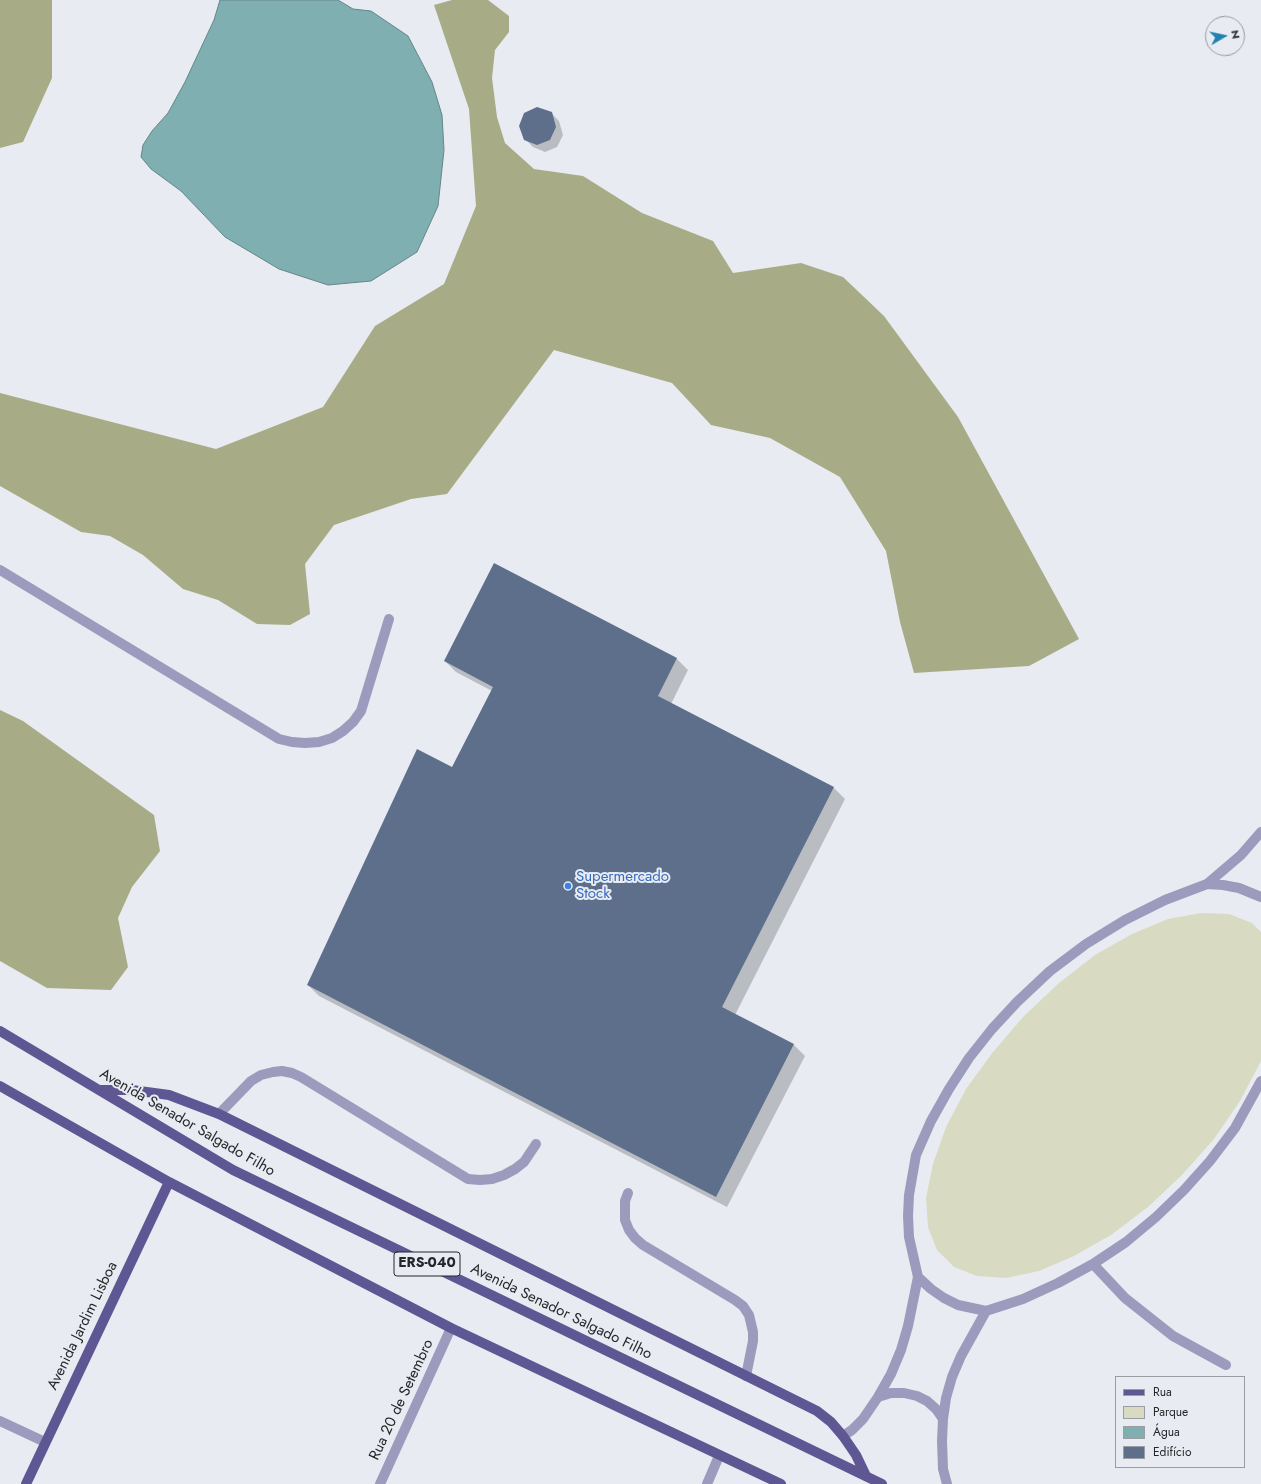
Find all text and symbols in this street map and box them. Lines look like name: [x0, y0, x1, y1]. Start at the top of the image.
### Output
north arrow: [1205, 16, 1245, 56]
text: N: [1227, 29, 1244, 40]
place label: Supermercado Stock: [576, 868, 669, 903]
marker: Supermercado Stock: [563, 881, 573, 891]
street label: Avenida Senador Salgado Filho: [96, 1065, 278, 1181]
road number: ERS-040: [394, 1252, 460, 1276]
street label: Avenida Jardim Lisboa: [44, 1259, 122, 1393]
street label: Avenida Senador Salgado Filho: [467, 1260, 655, 1364]
street label: Rua 20 de Setembro: [366, 1337, 438, 1463]
legend: [1115, 1376, 1245, 1468]
text: Rua: [1153, 1383, 1172, 1401]
text: Parque: [1153, 1403, 1188, 1421]
text: Água: [1153, 1423, 1180, 1441]
text: Edifício: [1153, 1443, 1192, 1461]

